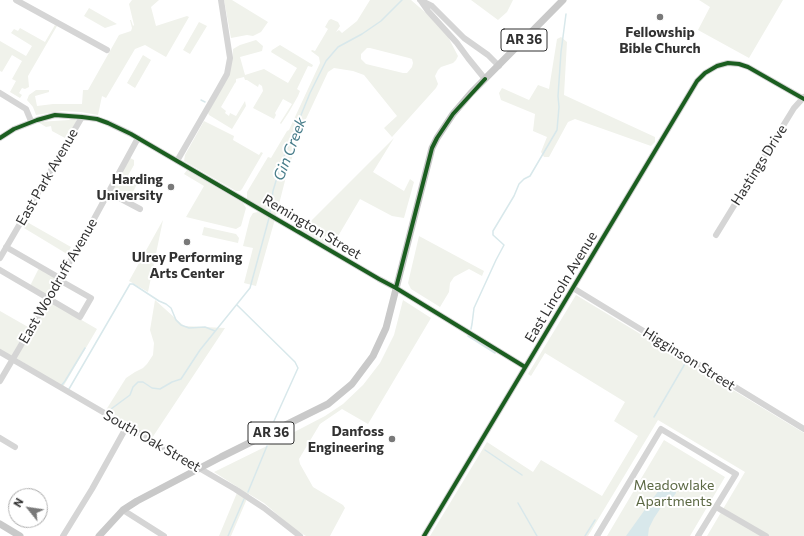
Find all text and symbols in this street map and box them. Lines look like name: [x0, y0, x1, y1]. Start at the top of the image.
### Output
marker: Fellowship Bible Church: [655, 12, 665, 22]
place label: Fellowship Bible Church: [619, 24, 701, 56]
road number: AR 36: [501, 29, 547, 51]
water label: Gin Creek: [270, 115, 310, 183]
street label: Hastings Drive: [728, 122, 790, 208]
street label: East Park Avenue: [12, 126, 82, 228]
place label: Harding University: [97, 171, 163, 204]
marker: Harding University: [166, 182, 176, 192]
street label: Remington Street: [260, 191, 364, 263]
street label: East Woodruff Avenue: [15, 215, 101, 347]
street label: East Lincoln Avenue: [521, 229, 601, 345]
marker: Ulrey Performing Arts Center: [182, 237, 192, 247]
place label: Ulrey Performing Arts Center: [132, 249, 242, 282]
street label: Higginson Street: [640, 324, 738, 394]
street label: South Oak Street: [100, 406, 204, 476]
road number: AR 36: [248, 422, 294, 444]
place label: Danfoss Engineering: [308, 423, 384, 456]
marker: Danfoss Engineering: [387, 434, 397, 444]
park label: Meadowlake Apartments: [633, 477, 715, 510]
north arrow: [8, 488, 48, 528]
text: N: [10, 495, 26, 509]

